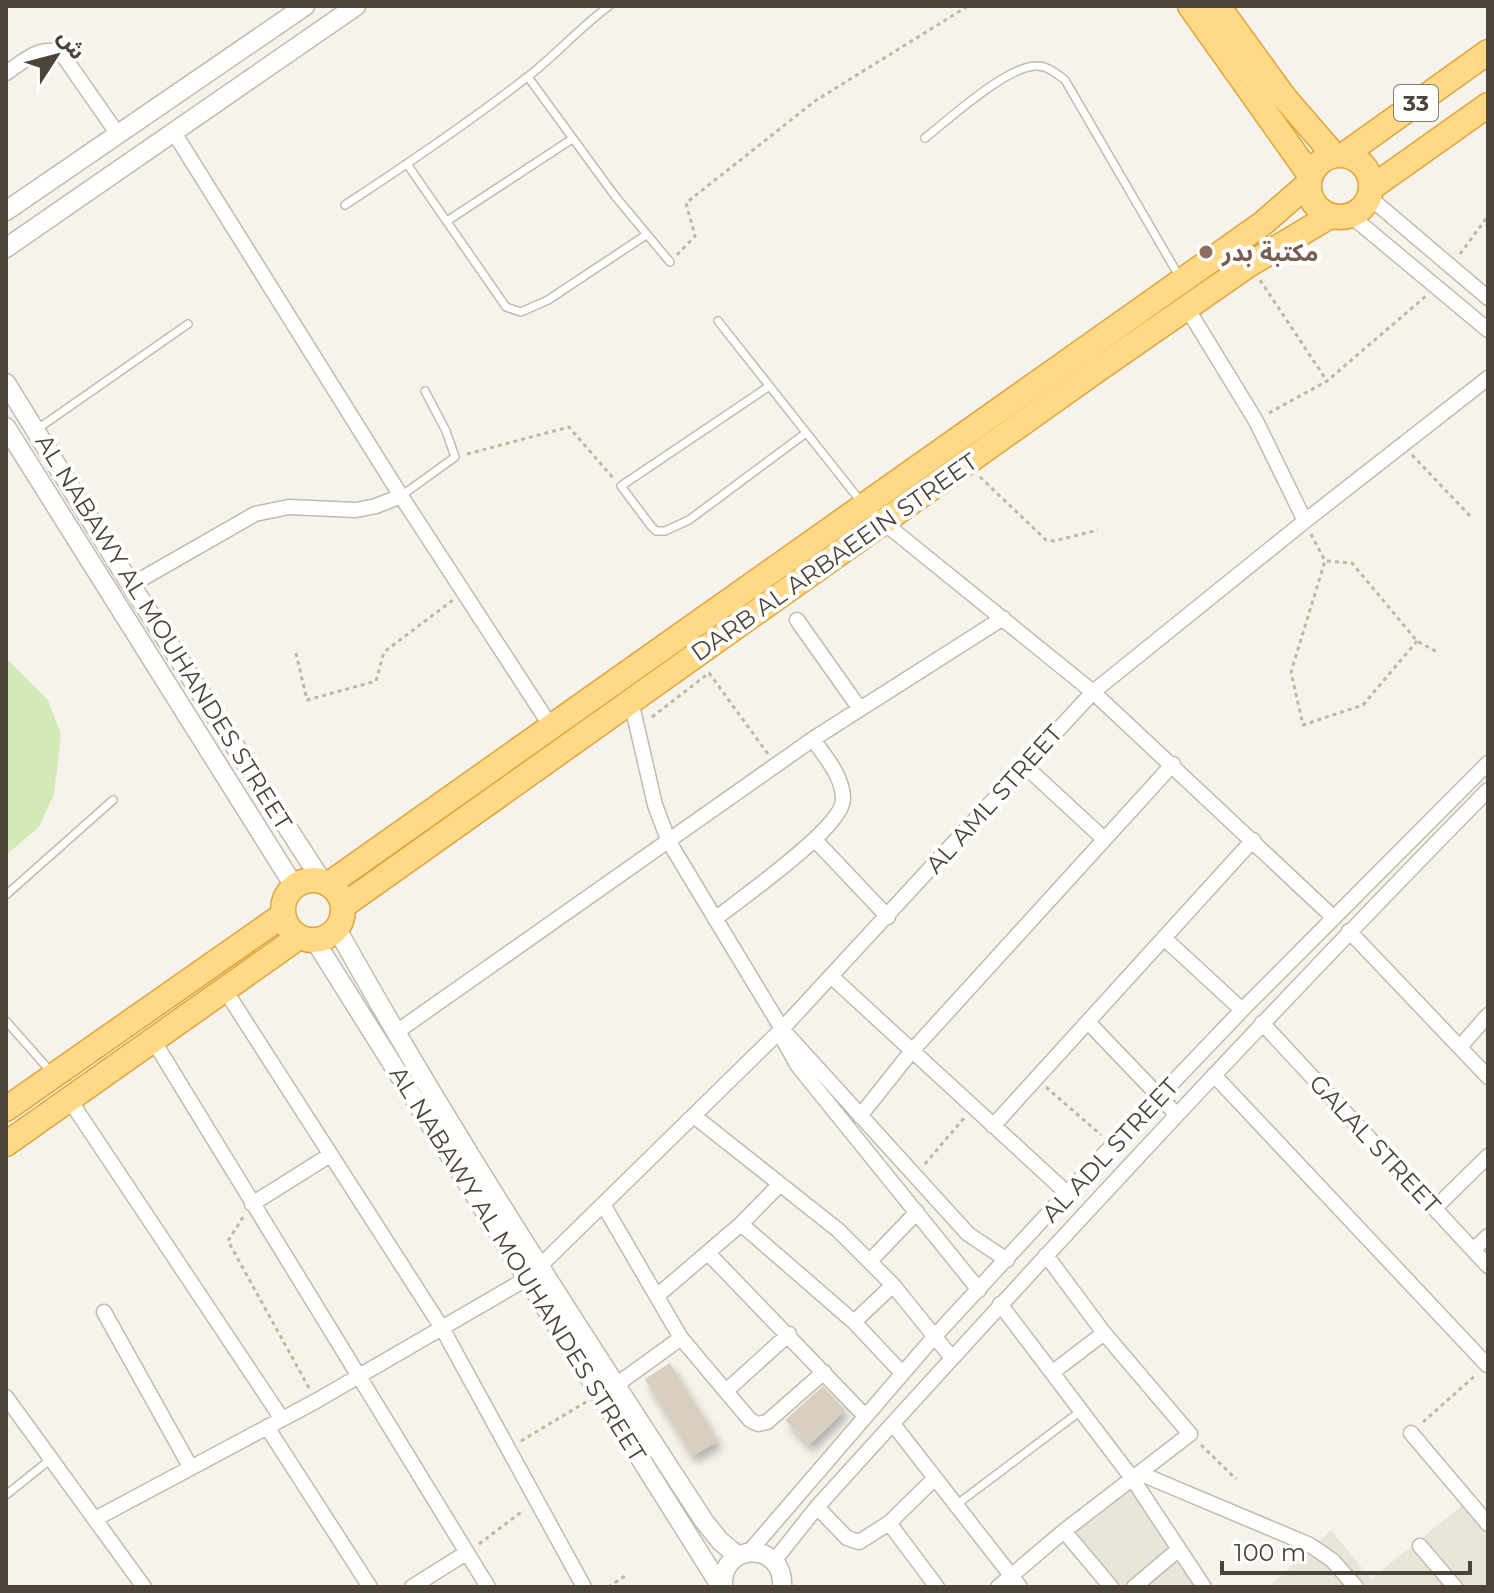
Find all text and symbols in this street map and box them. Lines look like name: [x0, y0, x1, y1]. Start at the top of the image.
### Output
north arrow: [16, 16, 96, 96]
text: ش: [52, 24, 92, 65]
road number: 33: [1394, 85, 1438, 121]
place label: مكتبة بدر: [1221, 238, 1318, 267]
marker: مكتبة بدر: [1197, 243, 1215, 261]
street label: AL NABAWY AL MOUHANDES STREET: [30, 429, 299, 835]
street label: DARB AL ARBAEEIN STREET: [685, 447, 983, 667]
street label: AL AML STREET: [920, 719, 1068, 879]
street label: AL NABAWY AL MOUHANDES STREET: [384, 1061, 653, 1467]
street label: GALAL STREET: [1303, 1069, 1447, 1220]
street label: AL ADL STREET: [1036, 1072, 1184, 1228]
scale bar: [1222, 1525, 1470, 1575]
text: 100 m: [1234, 1538, 1306, 1567]

